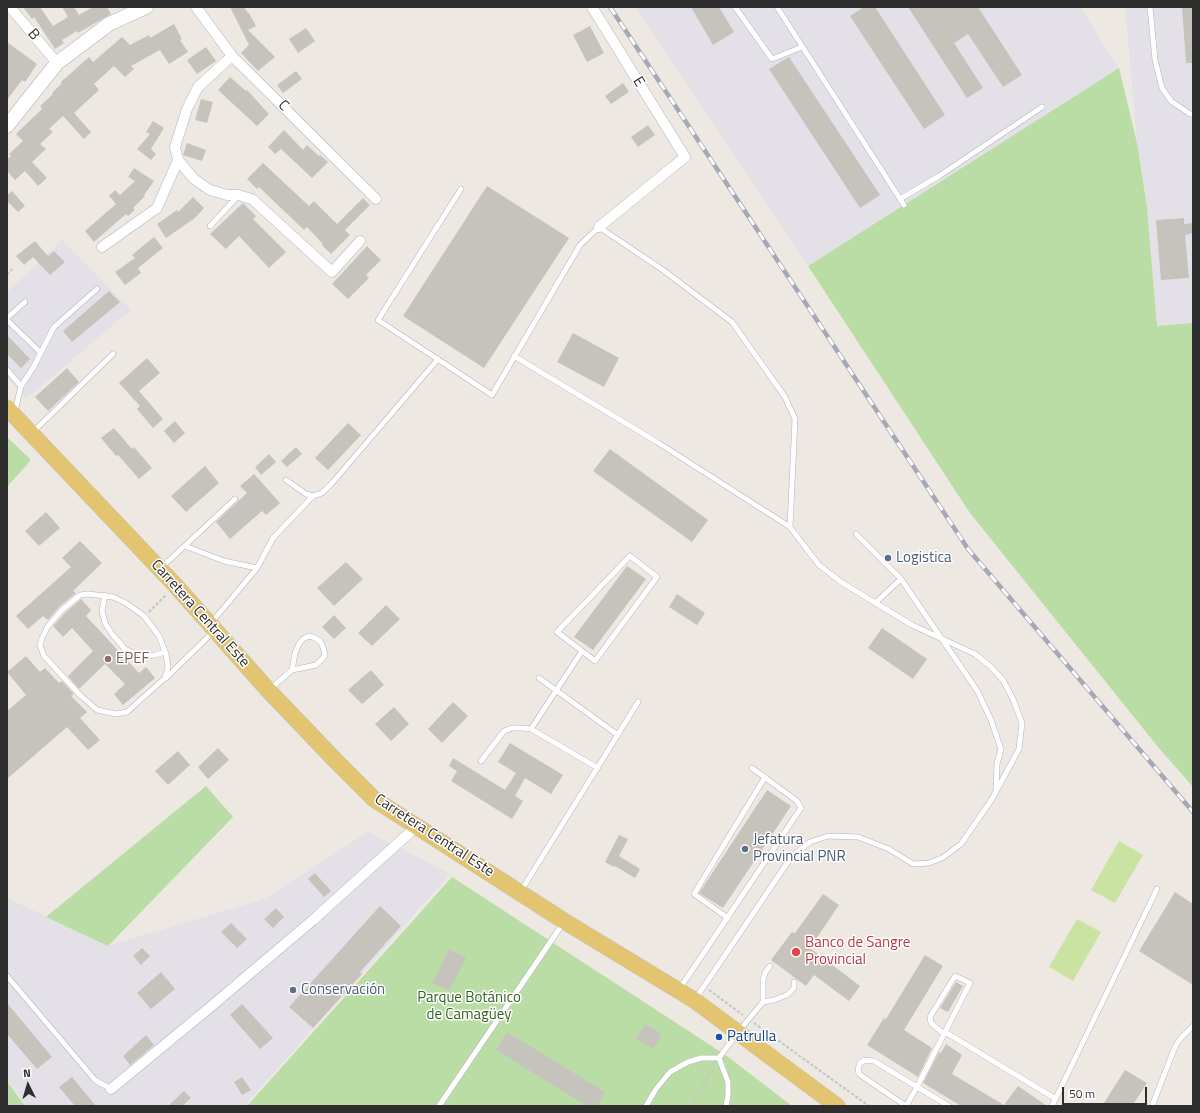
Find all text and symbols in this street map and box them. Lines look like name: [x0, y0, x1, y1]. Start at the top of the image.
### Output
street label: B: [23, 26, 43, 44]
street label: E: [628, 74, 648, 90]
street label: C: [274, 97, 292, 115]
place label: Logistica: [896, 549, 952, 567]
marker: Logistica: [883, 553, 893, 563]
street label: Carretera Central Este: [147, 556, 253, 672]
place label: EPEF: [116, 650, 149, 668]
marker: EPEF: [103, 654, 113, 664]
street label: Carretera Central Este: [371, 791, 497, 881]
place label: Jefatura Provincial PNR: [753, 831, 846, 866]
marker: Jefatura Provincial PNR: [740, 844, 750, 854]
place label: Banco de Sangre Provincial: [805, 934, 910, 969]
marker: Banco de Sangre Provincial: [790, 946, 802, 958]
place label: Conservación: [301, 981, 385, 999]
marker: Conservación: [288, 985, 298, 995]
park label: Parque Botánico de Camagüey: [417, 989, 521, 1024]
place label: Patrulla: [727, 1028, 776, 1046]
marker: Patrulla: [714, 1032, 724, 1042]
north arrow: [8, 1065, 48, 1105]
text: N: [22, 1065, 31, 1081]
scale bar: [1064, 1079, 1149, 1105]
text: 50 m: [1069, 1084, 1095, 1103]

